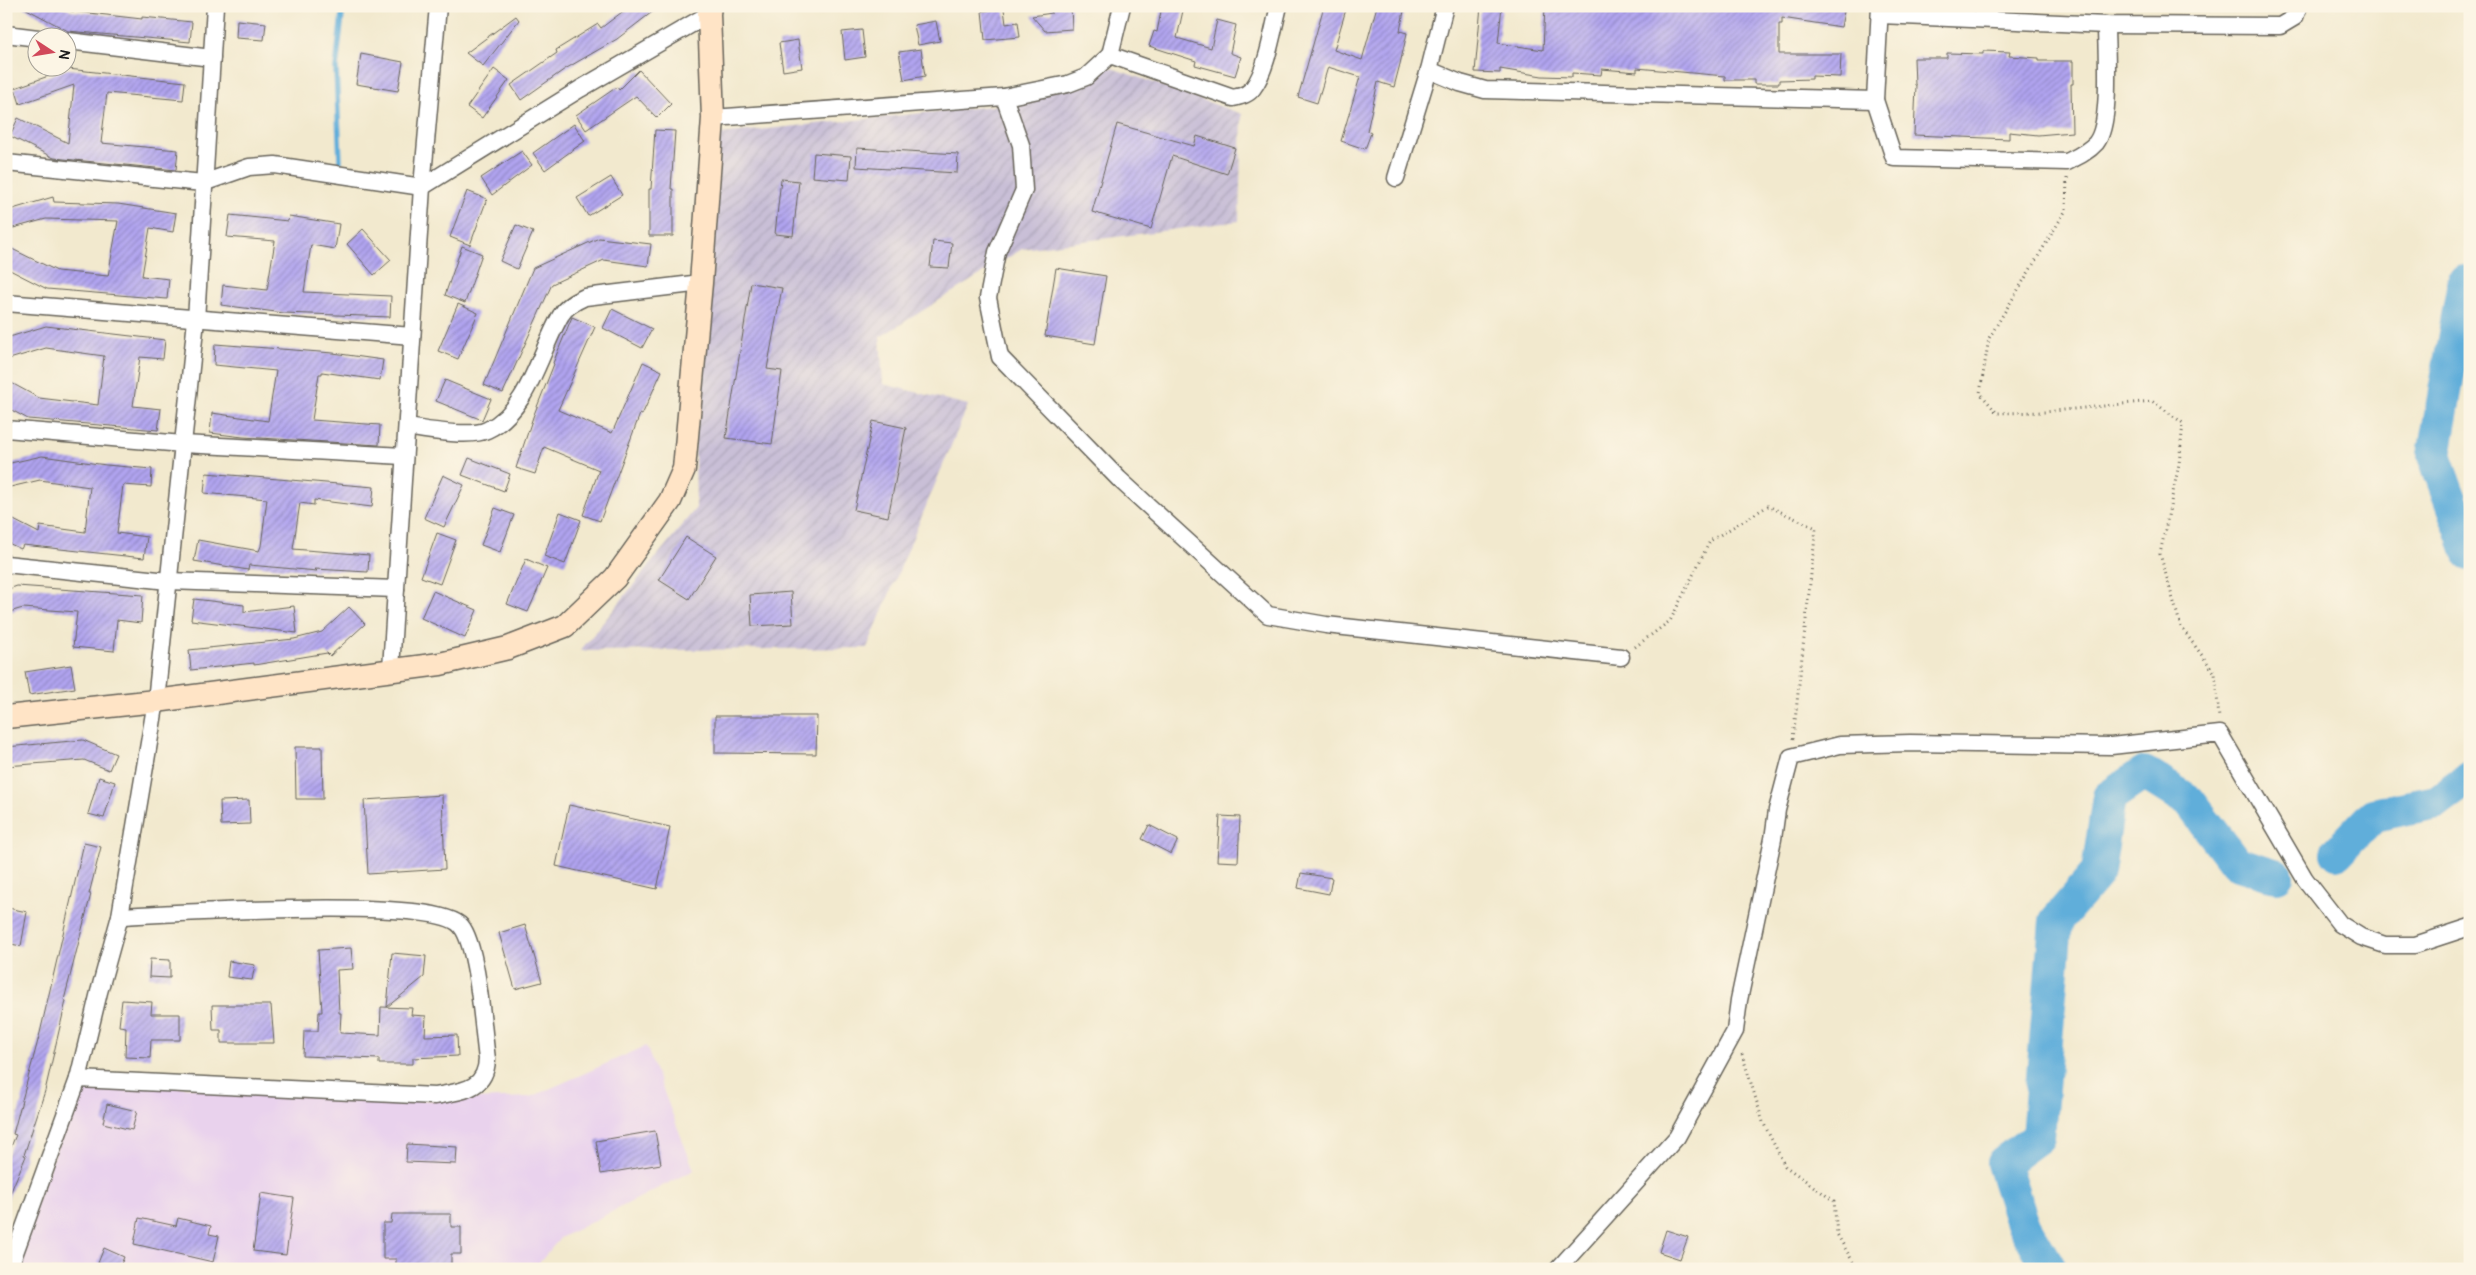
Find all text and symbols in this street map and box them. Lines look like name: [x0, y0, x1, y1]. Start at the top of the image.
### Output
north arrow: [28, 28, 78, 78]
text: N: [55, 48, 74, 61]

